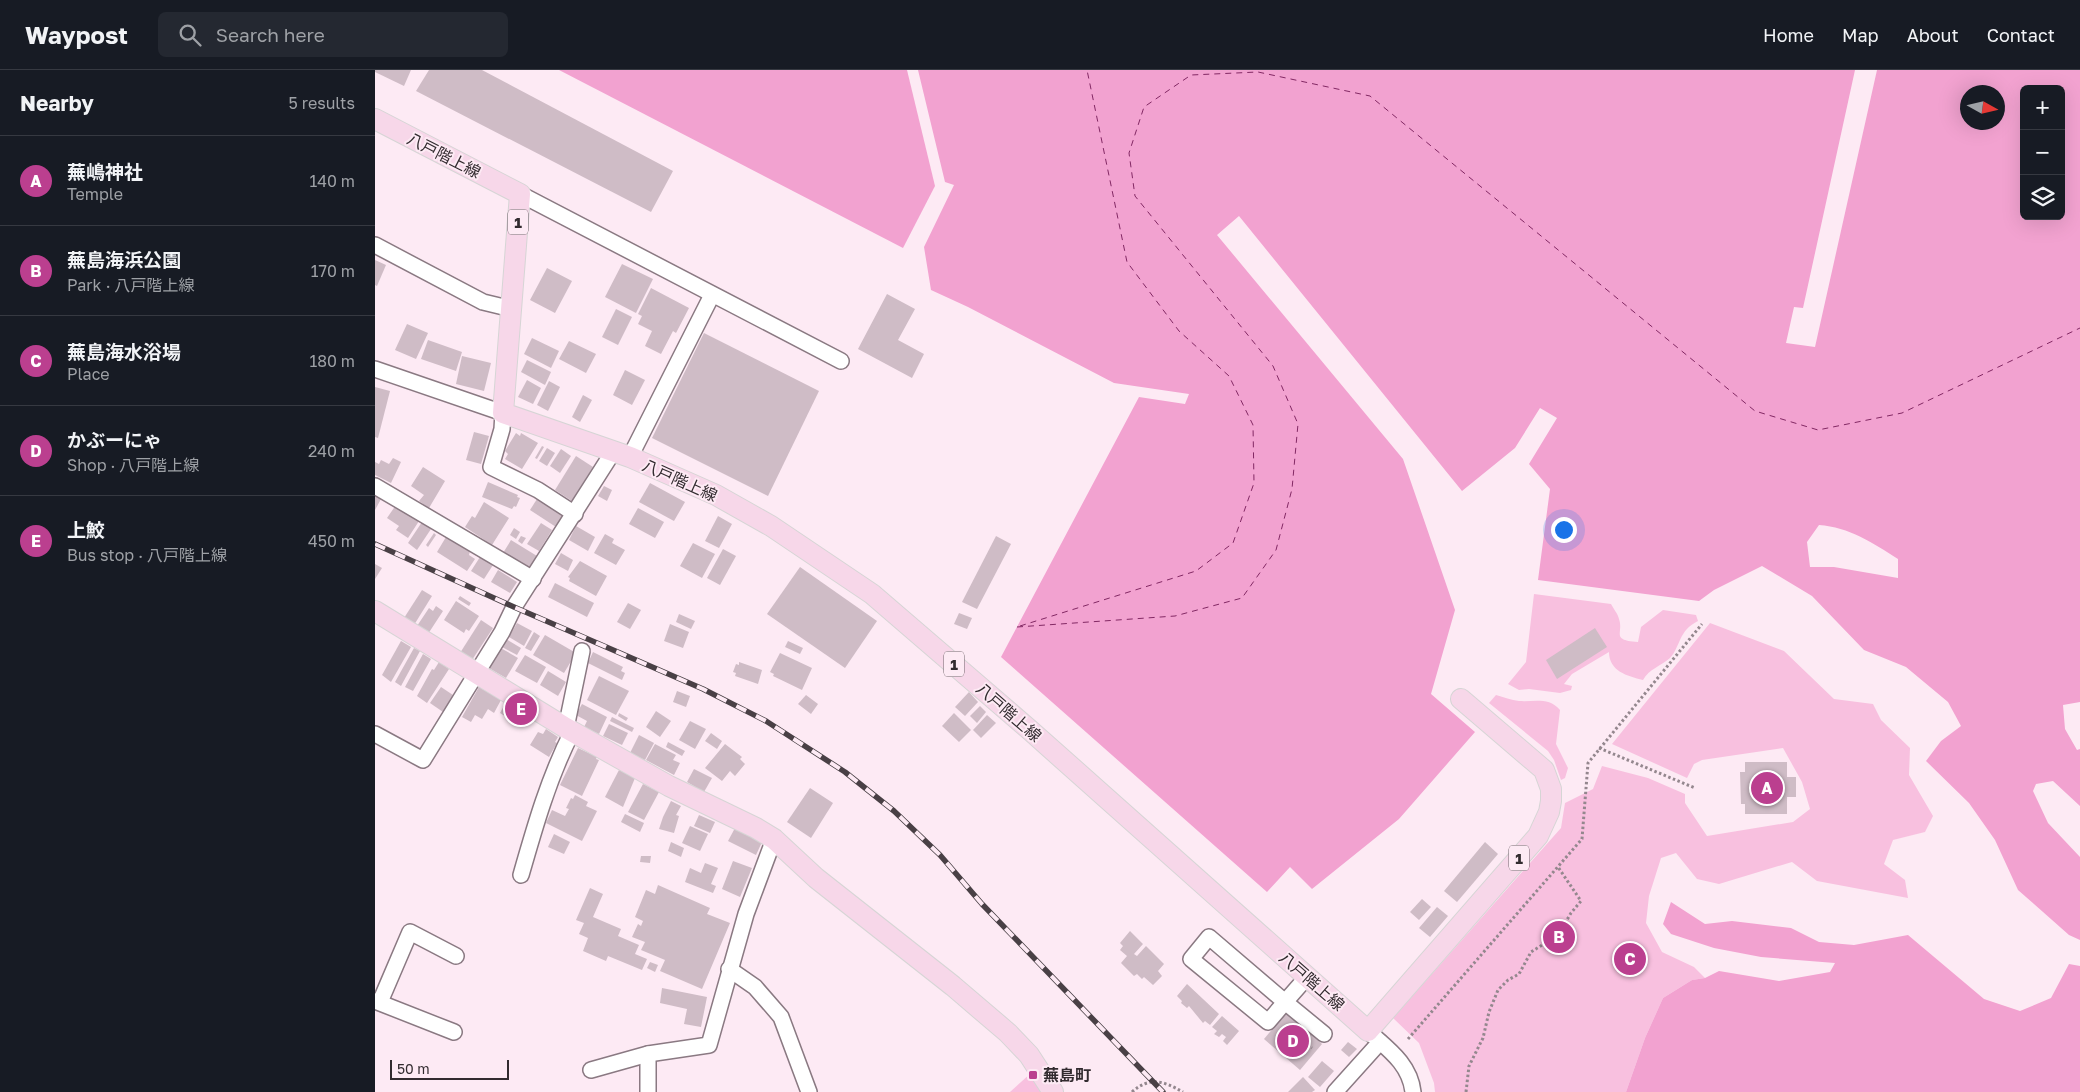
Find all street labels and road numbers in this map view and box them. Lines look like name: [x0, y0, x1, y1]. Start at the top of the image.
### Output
street label: 八戸階上線: [404, 128, 484, 182]
road number: 1: [508, 210, 528, 234]
street label: 八戸階上線: [639, 455, 721, 505]
road number: 1: [944, 652, 964, 676]
street label: 八戸階上線: [972, 678, 1046, 746]
road number: 1: [1509, 846, 1529, 870]
street label: 八戸階上線: [1275, 947, 1349, 1015]

